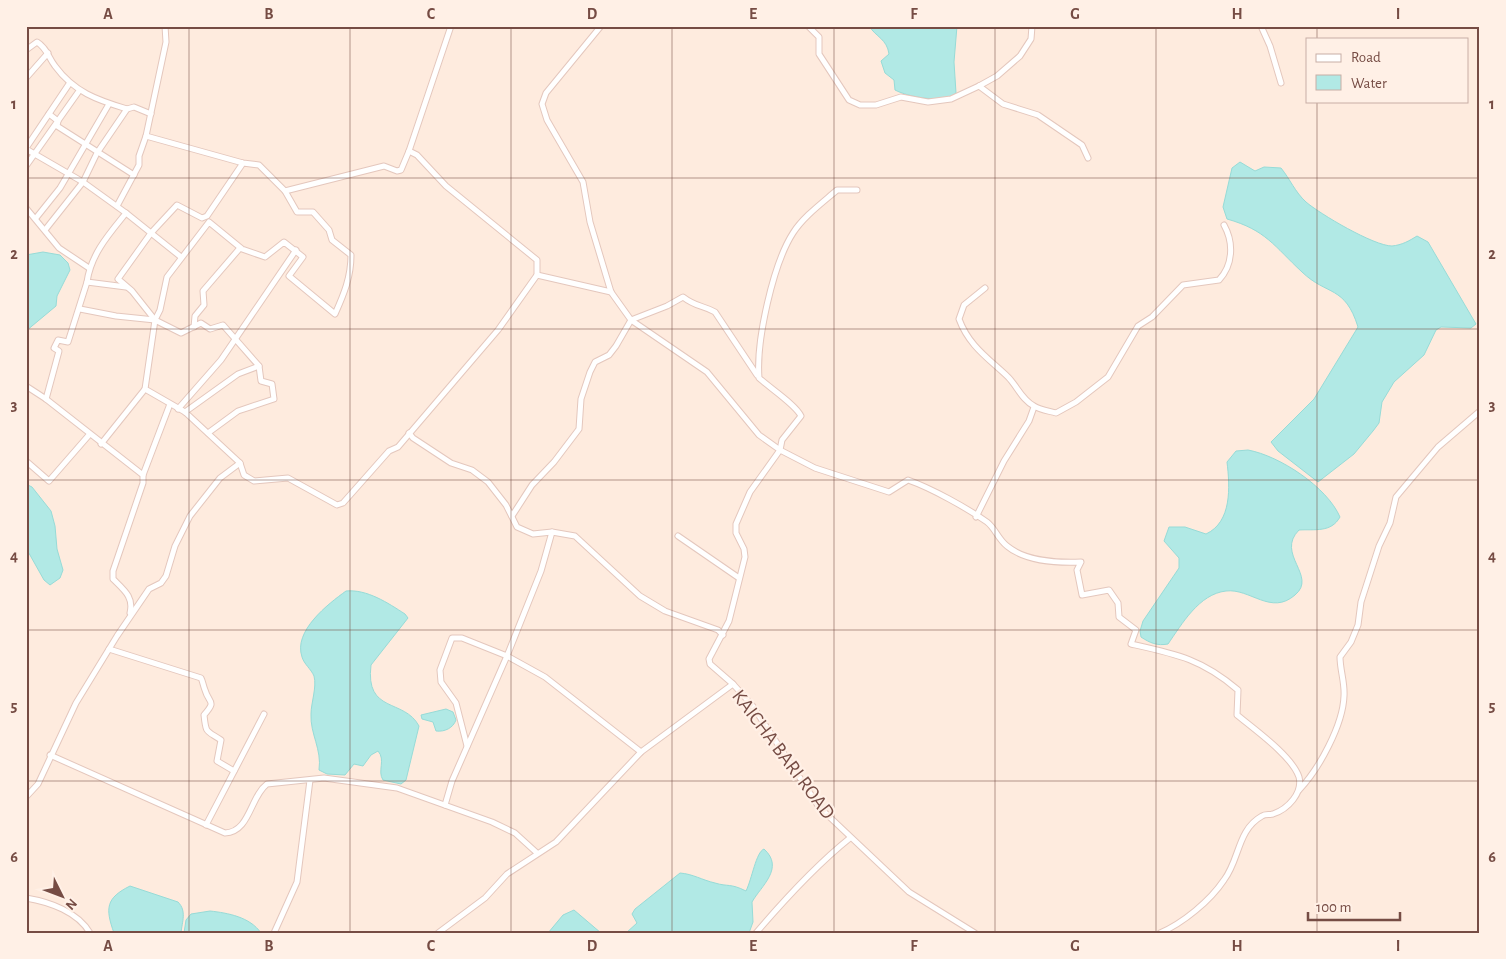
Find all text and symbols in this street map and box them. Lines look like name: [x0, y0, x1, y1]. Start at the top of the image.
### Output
text: A: [103, 6, 113, 22]
text: B: [264, 6, 274, 22]
text: C: [427, 6, 436, 22]
text: D: [587, 6, 598, 22]
text: E: [749, 6, 757, 22]
text: F: [910, 6, 918, 22]
text: G: [1070, 6, 1080, 22]
text: H: [1231, 6, 1243, 22]
text: I: [1396, 6, 1400, 22]
legend: [1306, 38, 1468, 102]
text: Road: [1351, 50, 1381, 65]
text: Water: [1351, 76, 1387, 91]
text: 1: [11, 96, 17, 112]
text: 1: [1489, 96, 1495, 112]
text: 2: [10, 246, 18, 262]
text: 2: [1488, 246, 1496, 262]
text: 3: [11, 397, 18, 413]
text: 3: [1489, 397, 1496, 413]
text: 4: [10, 548, 18, 564]
text: 4: [1488, 548, 1496, 564]
street label: KAICHA BARI ROAD: [728, 686, 838, 823]
text: 5: [11, 698, 18, 714]
text: 5: [1489, 698, 1496, 714]
text: 6: [10, 849, 18, 865]
text: 6: [1488, 849, 1496, 865]
north arrow: [38, 872, 88, 922]
scale bar: [1308, 889, 1401, 921]
text: N: [62, 896, 79, 912]
text: 100 m: [1316, 900, 1351, 915]
text: A: [103, 938, 113, 954]
text: B: [264, 938, 274, 954]
text: C: [427, 938, 436, 954]
text: D: [587, 938, 598, 954]
text: E: [749, 938, 757, 954]
text: F: [910, 938, 918, 954]
text: G: [1070, 938, 1080, 954]
text: H: [1231, 938, 1243, 954]
text: I: [1396, 938, 1400, 954]

